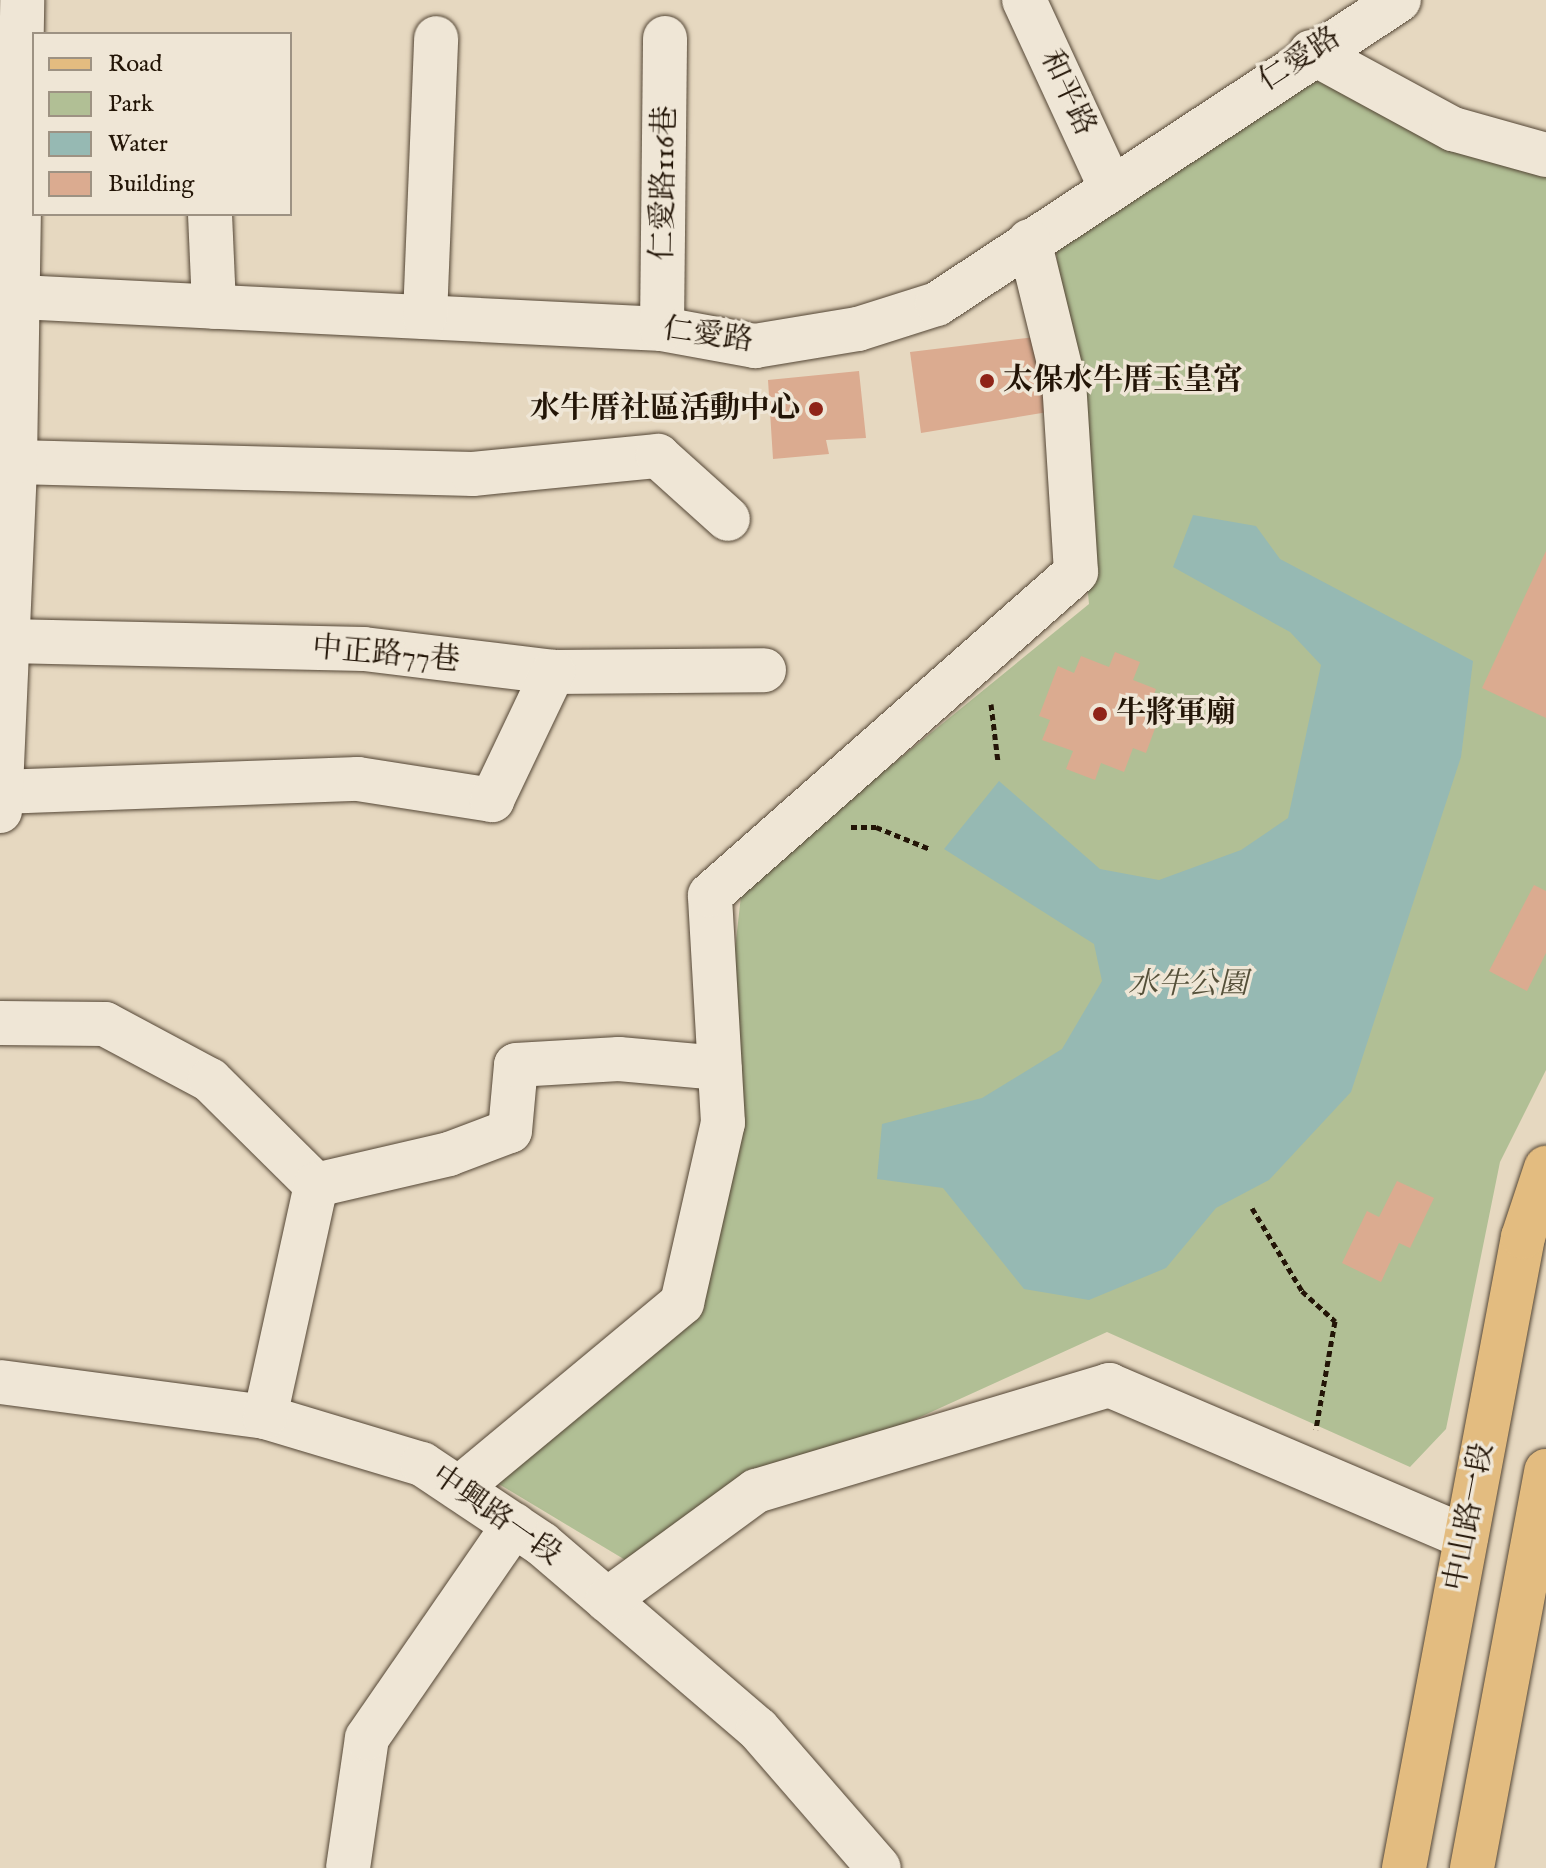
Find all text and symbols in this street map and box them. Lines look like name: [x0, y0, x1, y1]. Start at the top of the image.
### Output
street label: 仁愛路: [1252, 20, 1348, 100]
legend: [32, 32, 292, 216]
street label: 和平路: [1032, 45, 1102, 141]
text: Road: [108, 49, 162, 80]
text: Park: [108, 89, 154, 120]
street label: 仁愛路116巷: [646, 105, 684, 261]
text: Water: [108, 129, 168, 160]
text: Building: [108, 169, 194, 200]
street label: 仁愛路: [661, 312, 755, 360]
place label: 太保水牛厝玉皇宮: [1003, 363, 1243, 399]
marker: 太保水牛厝玉皇宮: [978, 372, 996, 390]
place label: 水牛厝社區活動中心: [530, 391, 800, 427]
marker: 水牛厝社區活動中心: [807, 400, 825, 418]
street label: 中正路77巷: [311, 631, 461, 679]
place label: 牛將軍廟: [1116, 696, 1236, 732]
marker: 牛將軍廟: [1091, 705, 1109, 723]
park label: 水牛公園: [1128, 967, 1248, 1003]
street label: 中山路一段: [1438, 1440, 1502, 1594]
street label: 中興路一段: [424, 1458, 568, 1574]

